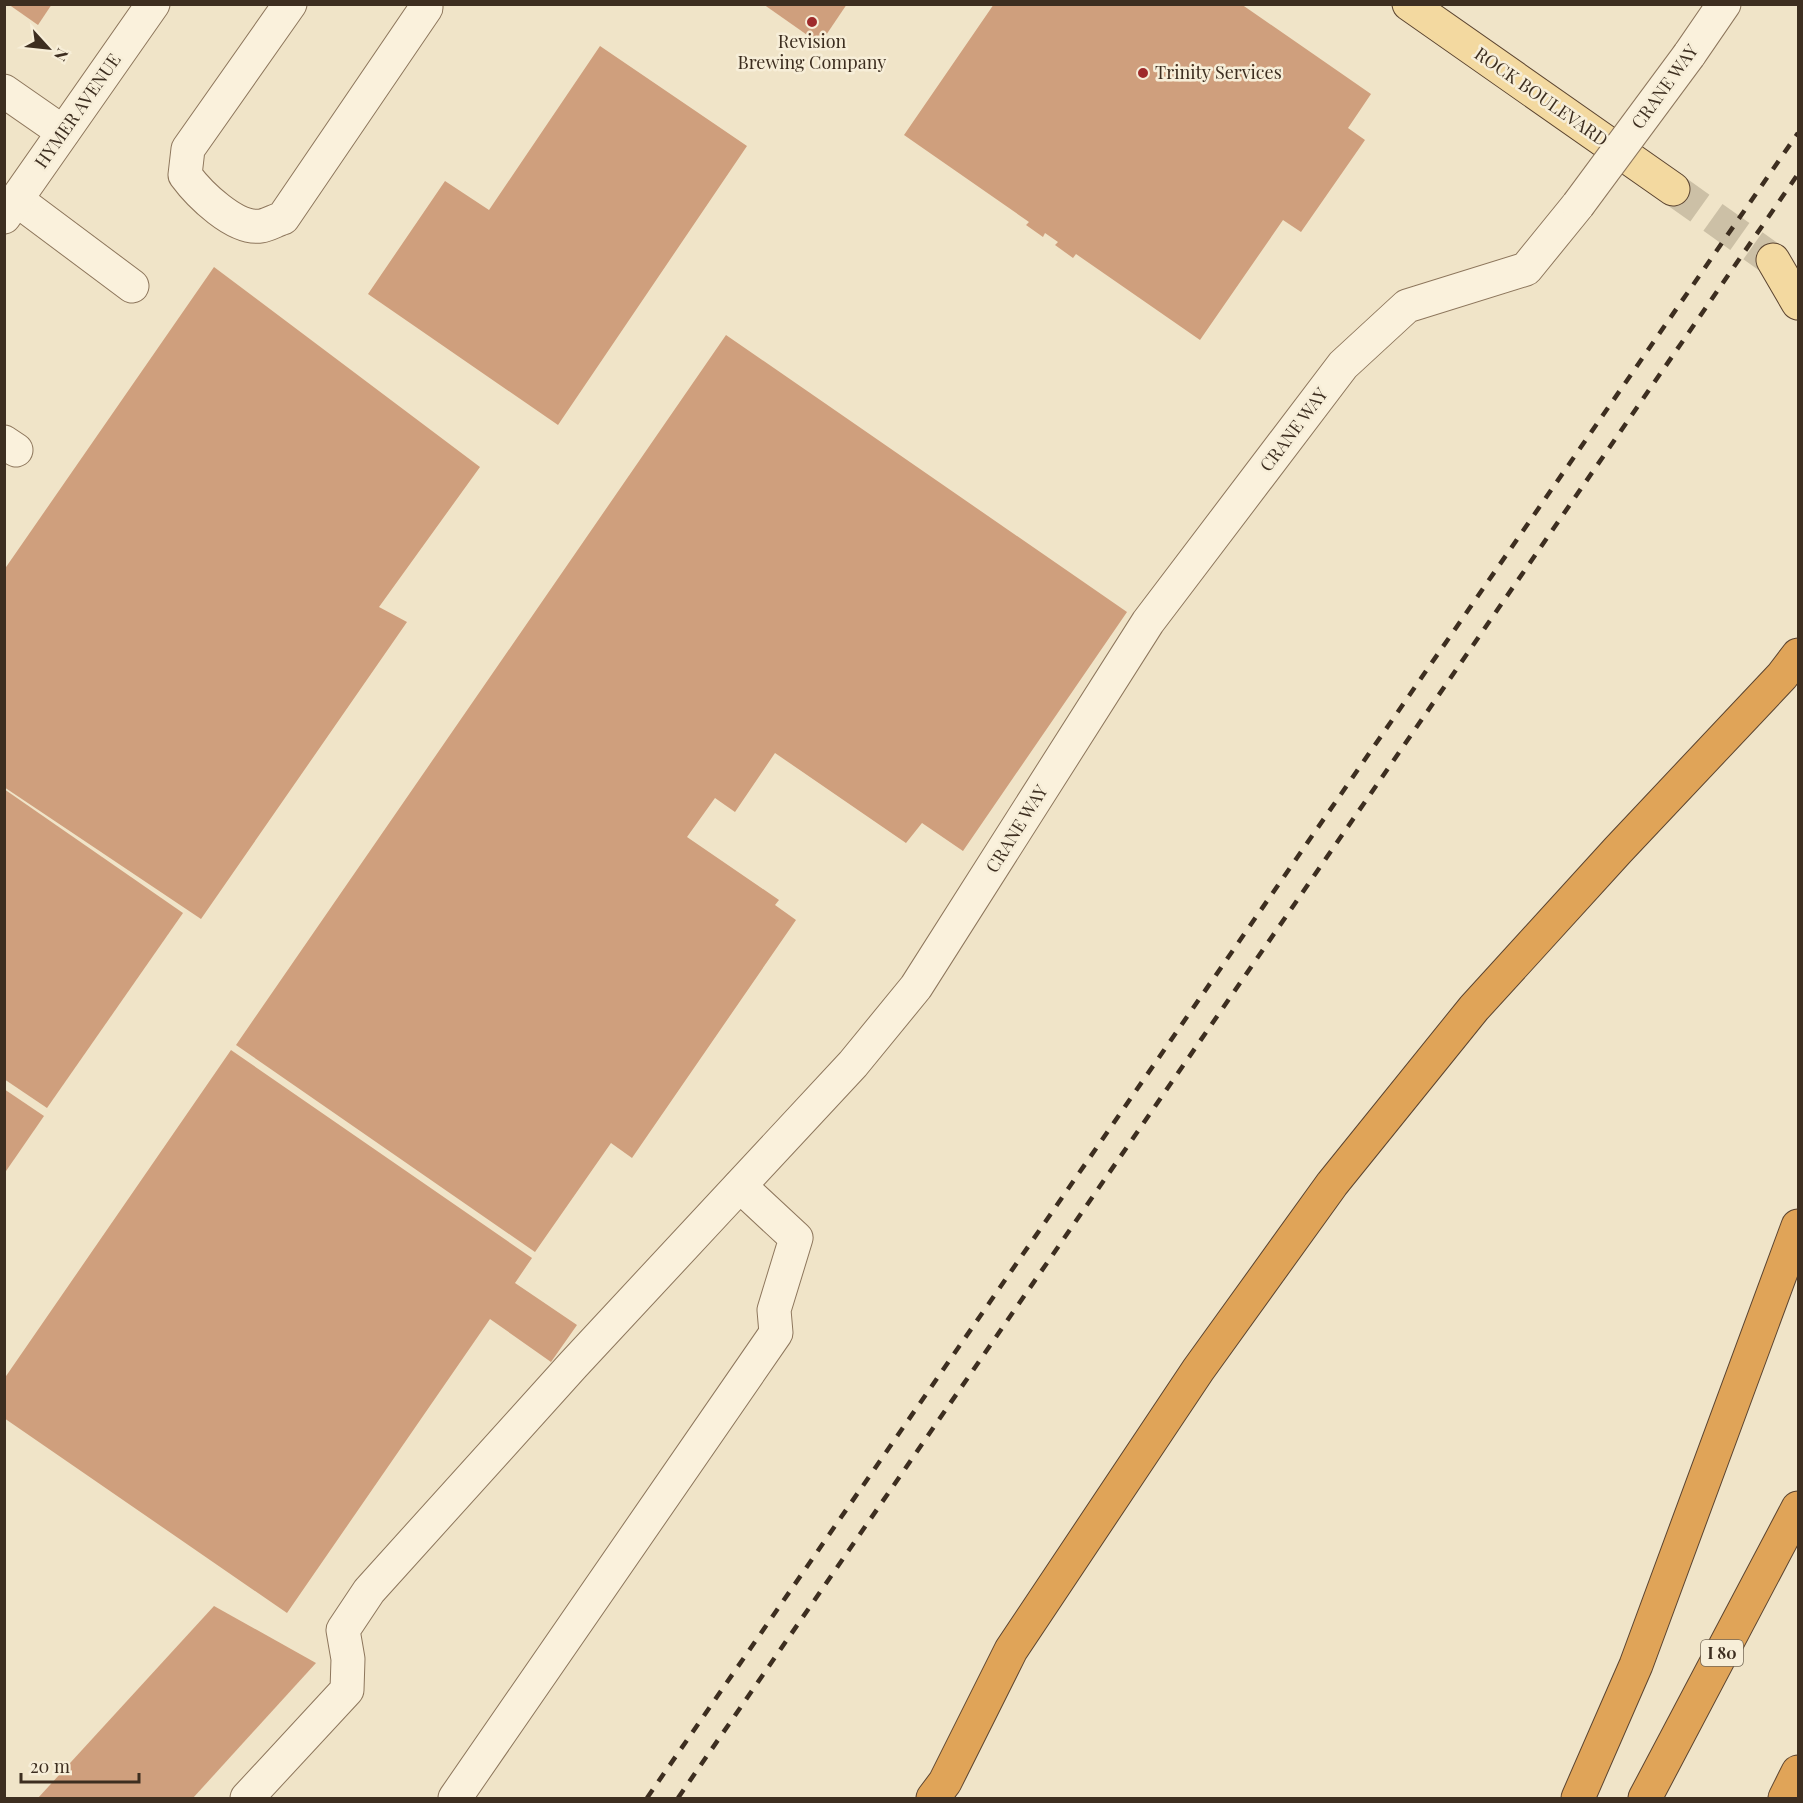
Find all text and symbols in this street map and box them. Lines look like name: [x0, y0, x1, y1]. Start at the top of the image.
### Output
marker: Revision Brewing Company: [805, 15, 819, 29]
north arrow: [18, 18, 78, 78]
place label: Revision Brewing Company: [738, 29, 886, 74]
street label: CRANE WAY: [1625, 39, 1703, 133]
street label: ROCK BOULEVARD: [1470, 41, 1613, 151]
street label: HYMER AVENUE: [30, 49, 126, 173]
place label: Trinity Services: [1155, 60, 1282, 84]
marker: Trinity Services: [1136, 66, 1150, 80]
street label: CRANE WAY: [1254, 382, 1333, 476]
street label: CRANE WAY: [980, 780, 1053, 877]
road number: I 80: [1701, 1640, 1743, 1666]
scale bar: [21, 1746, 140, 1784]
text: 20 m: [30, 1754, 70, 1778]

